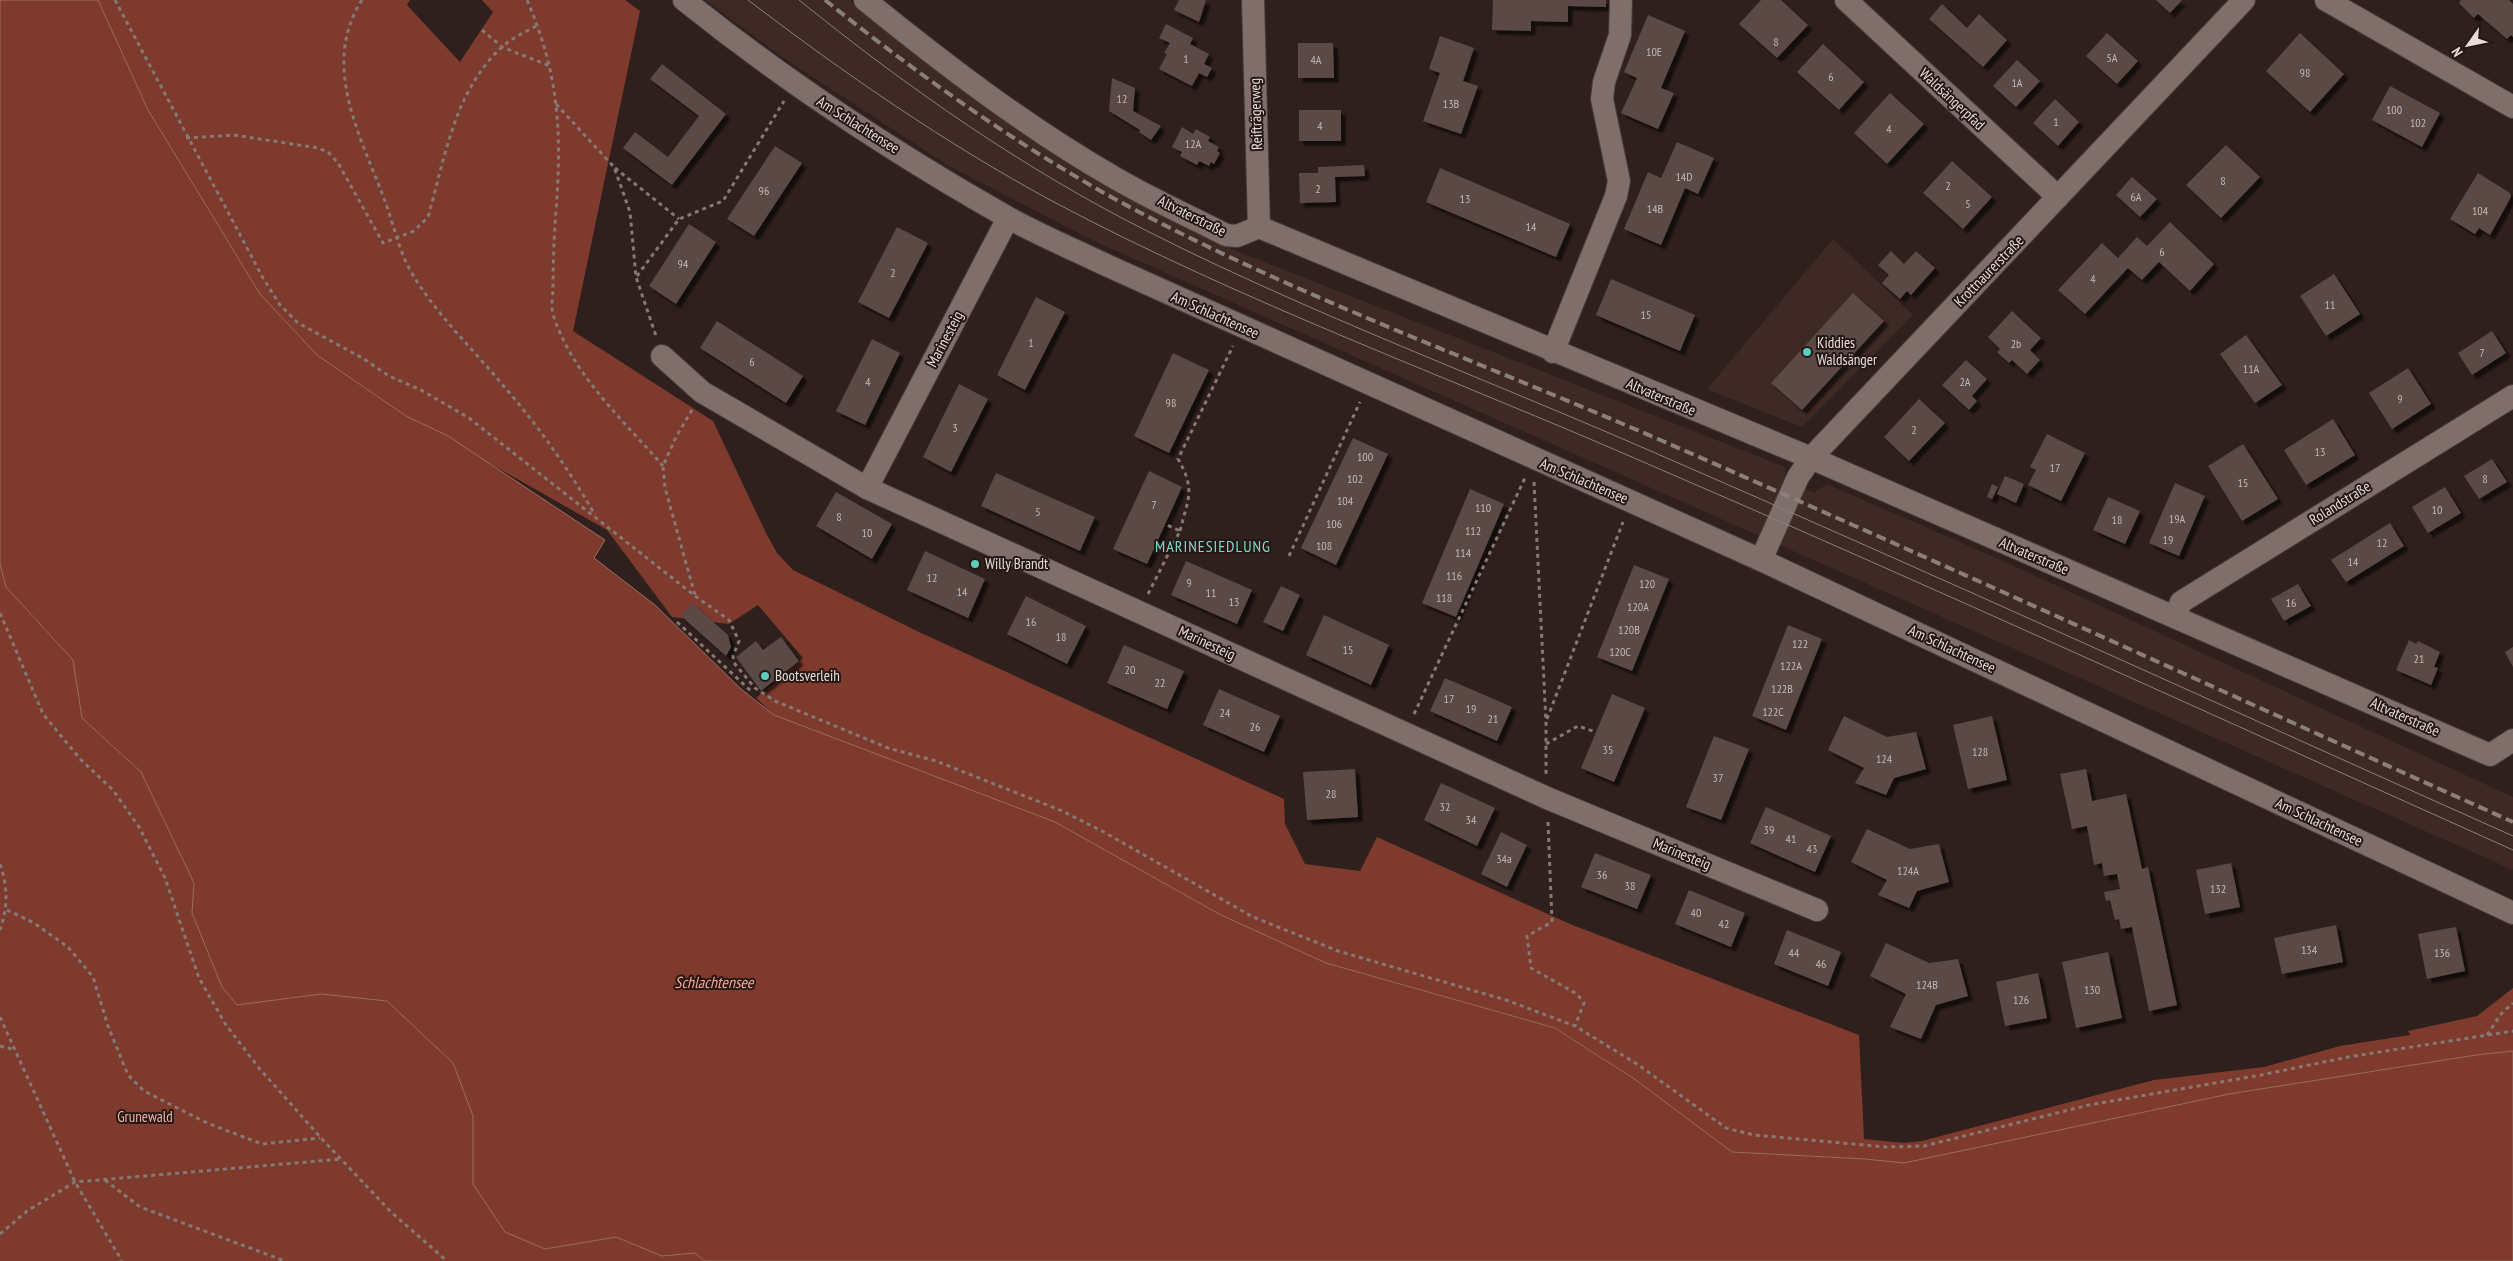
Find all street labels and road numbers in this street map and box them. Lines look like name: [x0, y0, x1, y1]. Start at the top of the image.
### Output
street label: Waldsängerpfad: [1916, 63, 1989, 134]
street label: Reifträgerweg: [1245, 78, 1266, 150]
street label: Am Schlachtensee: [813, 92, 903, 158]
street label: Altvaterstraße: [1155, 191, 1229, 240]
street label: Krottnaurerstraße: [1950, 231, 2028, 310]
street label: Am Schlachtensee: [1168, 287, 1262, 342]
street label: Marinesteig: [922, 307, 967, 370]
street label: Altvaterstraße: [1624, 373, 1699, 420]
street label: Am Schlachtensee: [1537, 453, 1631, 508]
street label: Rolandstraße: [2306, 476, 2374, 529]
street label: Altvaterstraße: [1997, 532, 2072, 579]
street label: Am Schlachtensee: [1906, 620, 1999, 677]
street label: Marinesteig: [1176, 621, 1239, 664]
street label: Altvaterstraße: [2368, 693, 2443, 740]
street label: Am Schlachtensee: [2273, 793, 2366, 850]
street label: Marinesteig: [1650, 833, 1714, 874]

